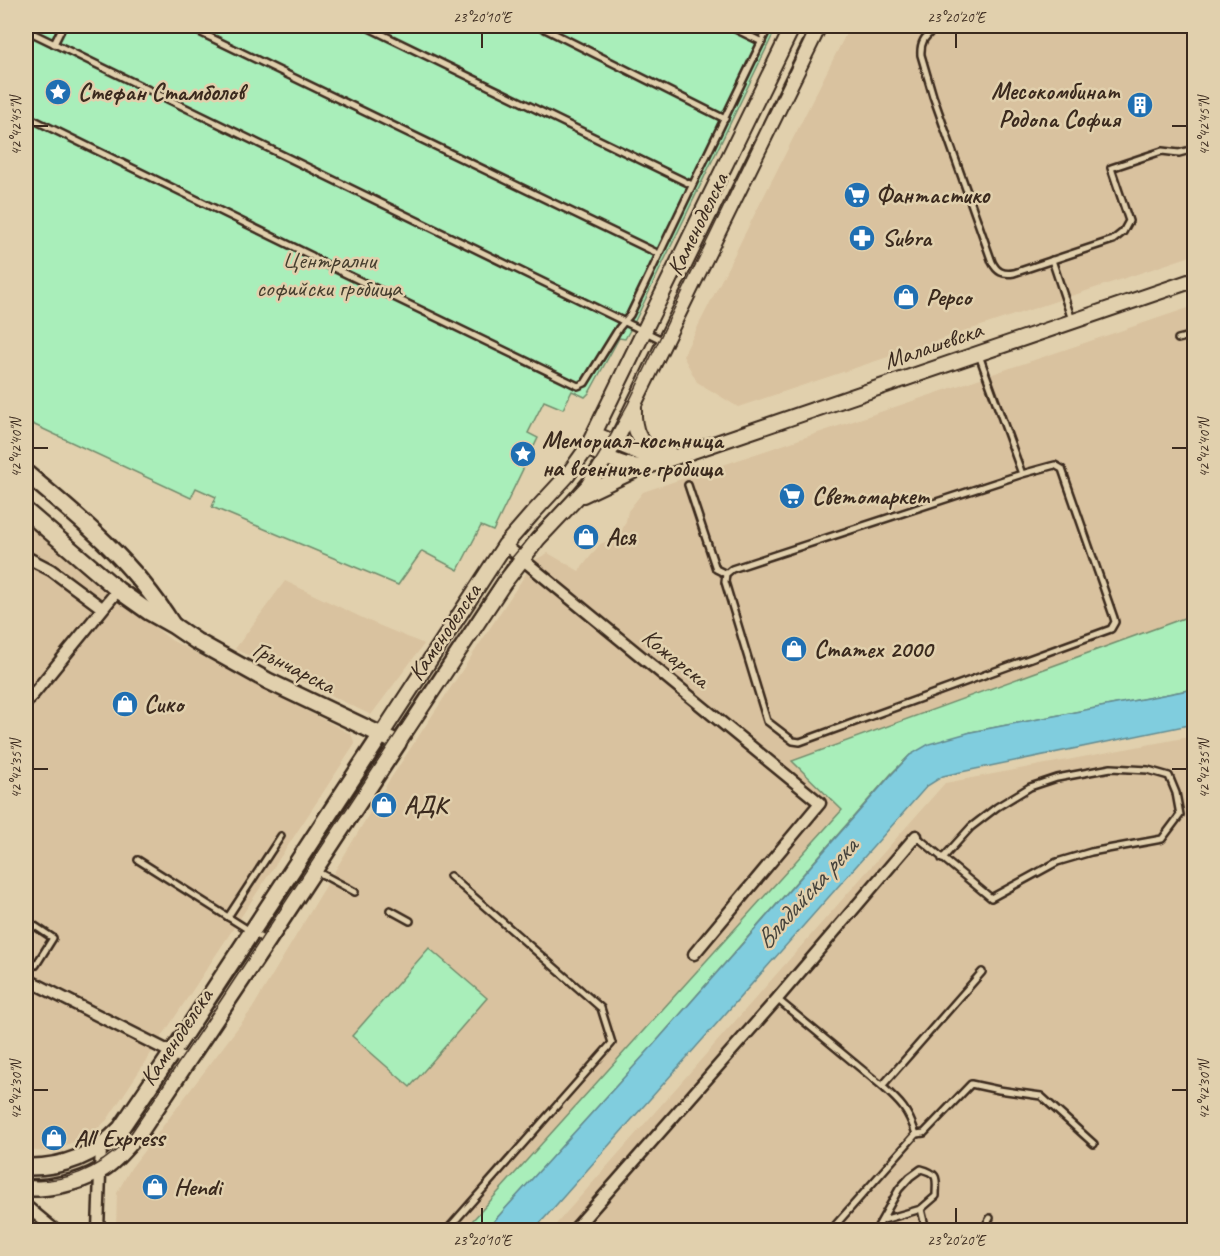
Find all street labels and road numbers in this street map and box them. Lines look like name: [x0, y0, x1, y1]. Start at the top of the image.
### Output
street label: Каменоделска: [659, 166, 735, 280]
street label: Малашевска: [880, 314, 988, 376]
street label: Каменоделска: [401, 577, 488, 686]
street label: Кожарска: [636, 622, 718, 696]
street label: Грънчарска: [248, 634, 341, 701]
street label: Каменоделска: [133, 982, 220, 1091]

